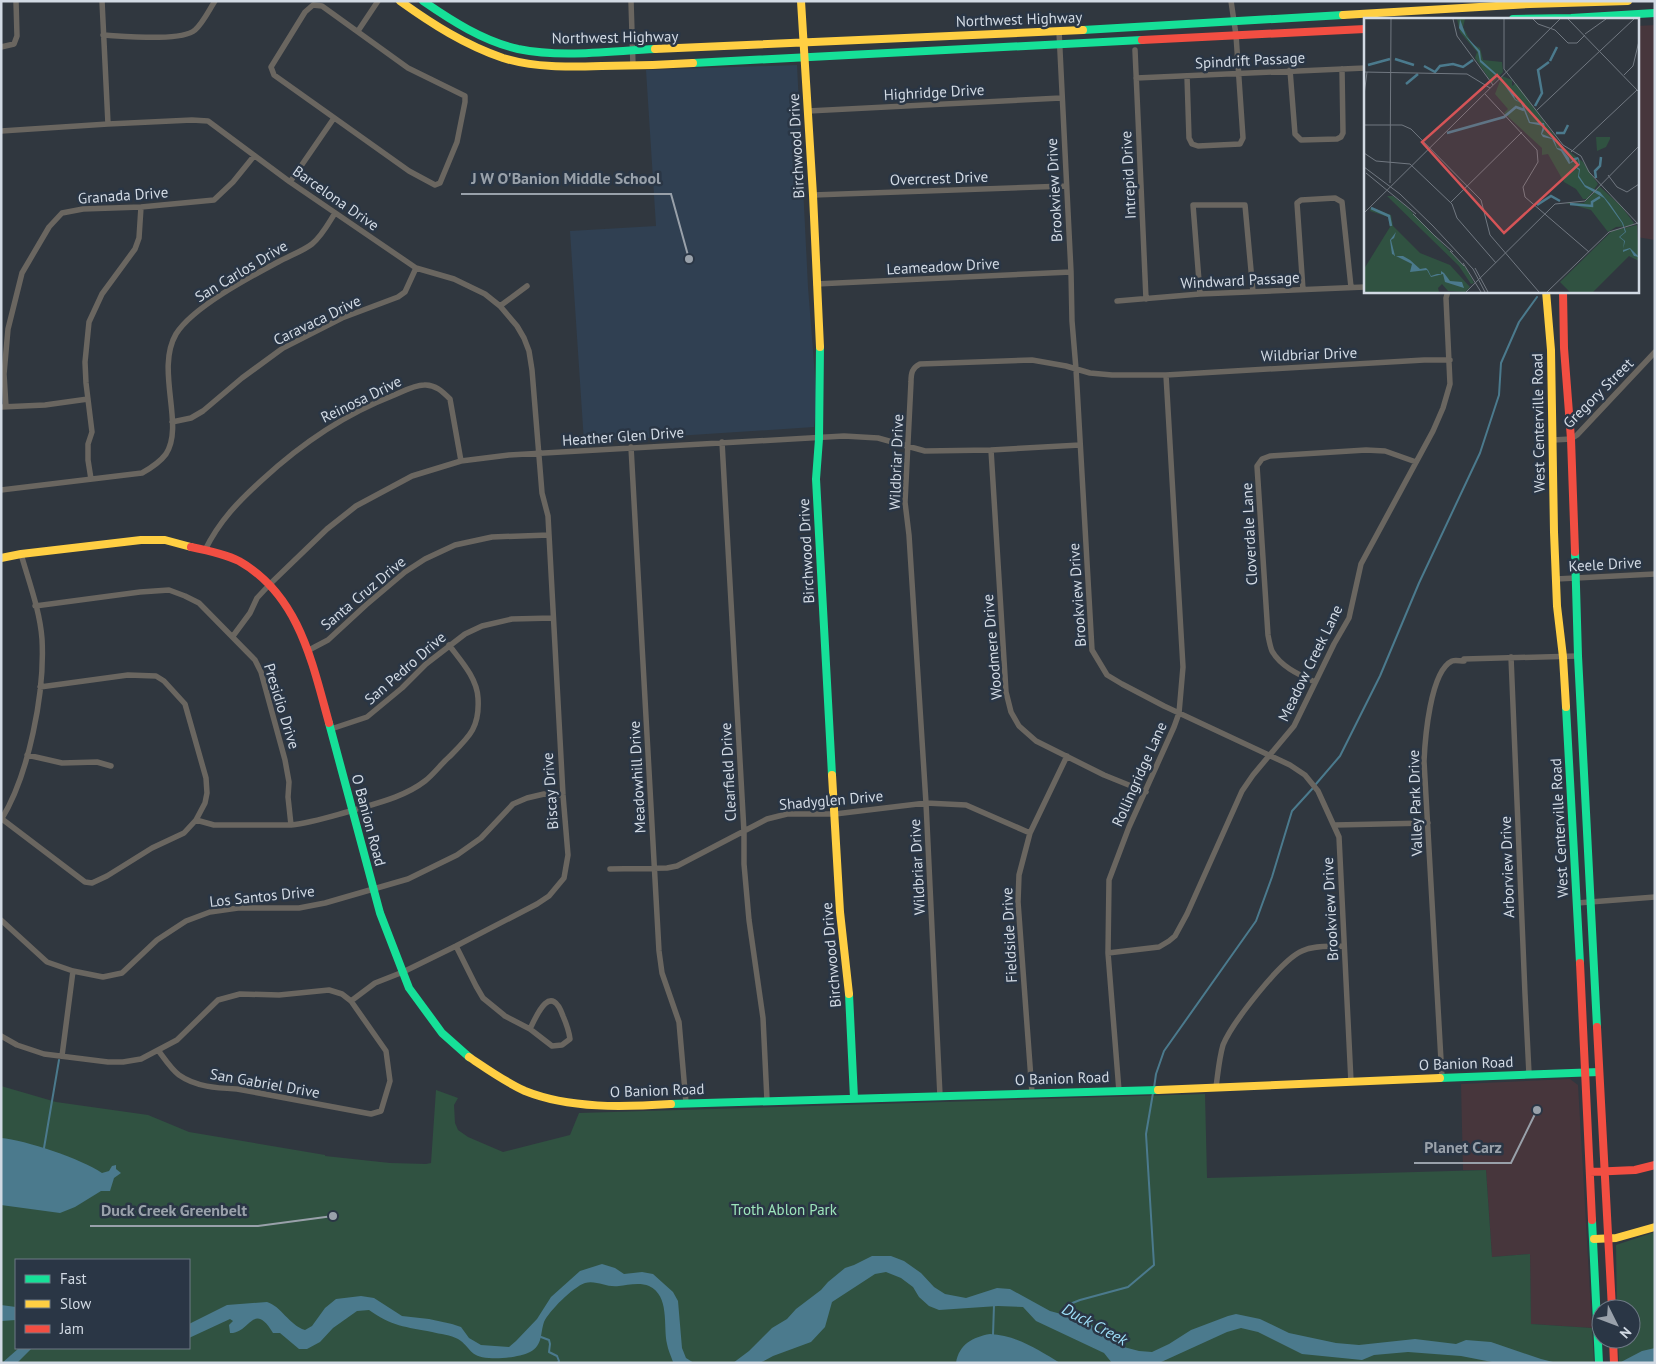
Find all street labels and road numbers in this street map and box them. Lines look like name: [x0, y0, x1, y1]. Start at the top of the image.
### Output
street label: Northwest Highway: [955, 7, 1083, 31]
street label: Northwest Highway: [552, 26, 678, 48]
street label: Spindrift Passage: [1194, 48, 1306, 72]
street label: Highridge Drive: [883, 80, 985, 104]
street label: Birchwood Drive: [784, 93, 808, 199]
street label: Intrepid Drive: [1116, 130, 1140, 220]
street label: Brookview Drive: [1042, 138, 1066, 242]
street label: Barcelona Drive: [289, 161, 383, 235]
street label: Overcrest Drive: [890, 167, 988, 189]
street label: Granada Drive: [77, 182, 169, 208]
street label: San Carlos Drive: [191, 236, 291, 306]
street label: Leameadow Drive: [886, 254, 1000, 278]
street label: Windward Passage: [1180, 267, 1300, 293]
street label: Caravaca Drive: [270, 291, 364, 349]
street label: Wildbriar Drive: [1261, 343, 1357, 365]
street label: West Centerville Road: [1527, 353, 1549, 493]
street label: Gregory Street: [1559, 354, 1637, 432]
street label: Reinosa Drive: [318, 371, 404, 427]
street label: Wildbriar Drive: [885, 414, 907, 510]
street label: Heather Glen Drive: [561, 422, 685, 450]
street label: Cloverdale Lane: [1237, 482, 1261, 586]
street label: Birchwood Drive: [794, 498, 818, 604]
street label: Brookview Drive: [1064, 542, 1090, 648]
street label: Santa Cruz Drive: [316, 552, 410, 634]
street label: Keele Drive: [1568, 553, 1642, 575]
street label: Woodmere Drive: [978, 593, 1006, 701]
street label: Meadow Creek Lane: [1274, 602, 1346, 724]
street label: San Pedro Drive: [360, 627, 450, 709]
street label: Presidio Drive: [260, 661, 304, 751]
street label: Rollingridge Lane: [1107, 719, 1171, 829]
street label: Meadowhill Drive: [625, 720, 649, 834]
street label: Clearfield Drive: [716, 722, 740, 822]
street label: Valley Park Drive: [1404, 749, 1426, 858]
street label: Biscay Drive: [538, 752, 562, 830]
street label: West Centerville Road: [1546, 758, 1572, 898]
street label: O Banion Road: [348, 772, 390, 868]
street label: Shadyglen Drive: [778, 786, 884, 814]
street label: Arborview Drive: [1496, 816, 1518, 918]
street label: Wildbriar Drive: [905, 818, 929, 916]
street label: Brookview Drive: [1318, 857, 1342, 961]
street label: Los Santos Drive: [208, 881, 316, 911]
street label: Fieldside Drive: [997, 887, 1021, 983]
street label: Birchwood Drive: [817, 902, 845, 1008]
street label: O Banion Road: [1418, 1052, 1514, 1074]
street label: San Gabriel Drive: [209, 1064, 321, 1102]
street label: O Banion Road: [1014, 1067, 1110, 1089]
street label: O Banion Road: [609, 1079, 705, 1101]

